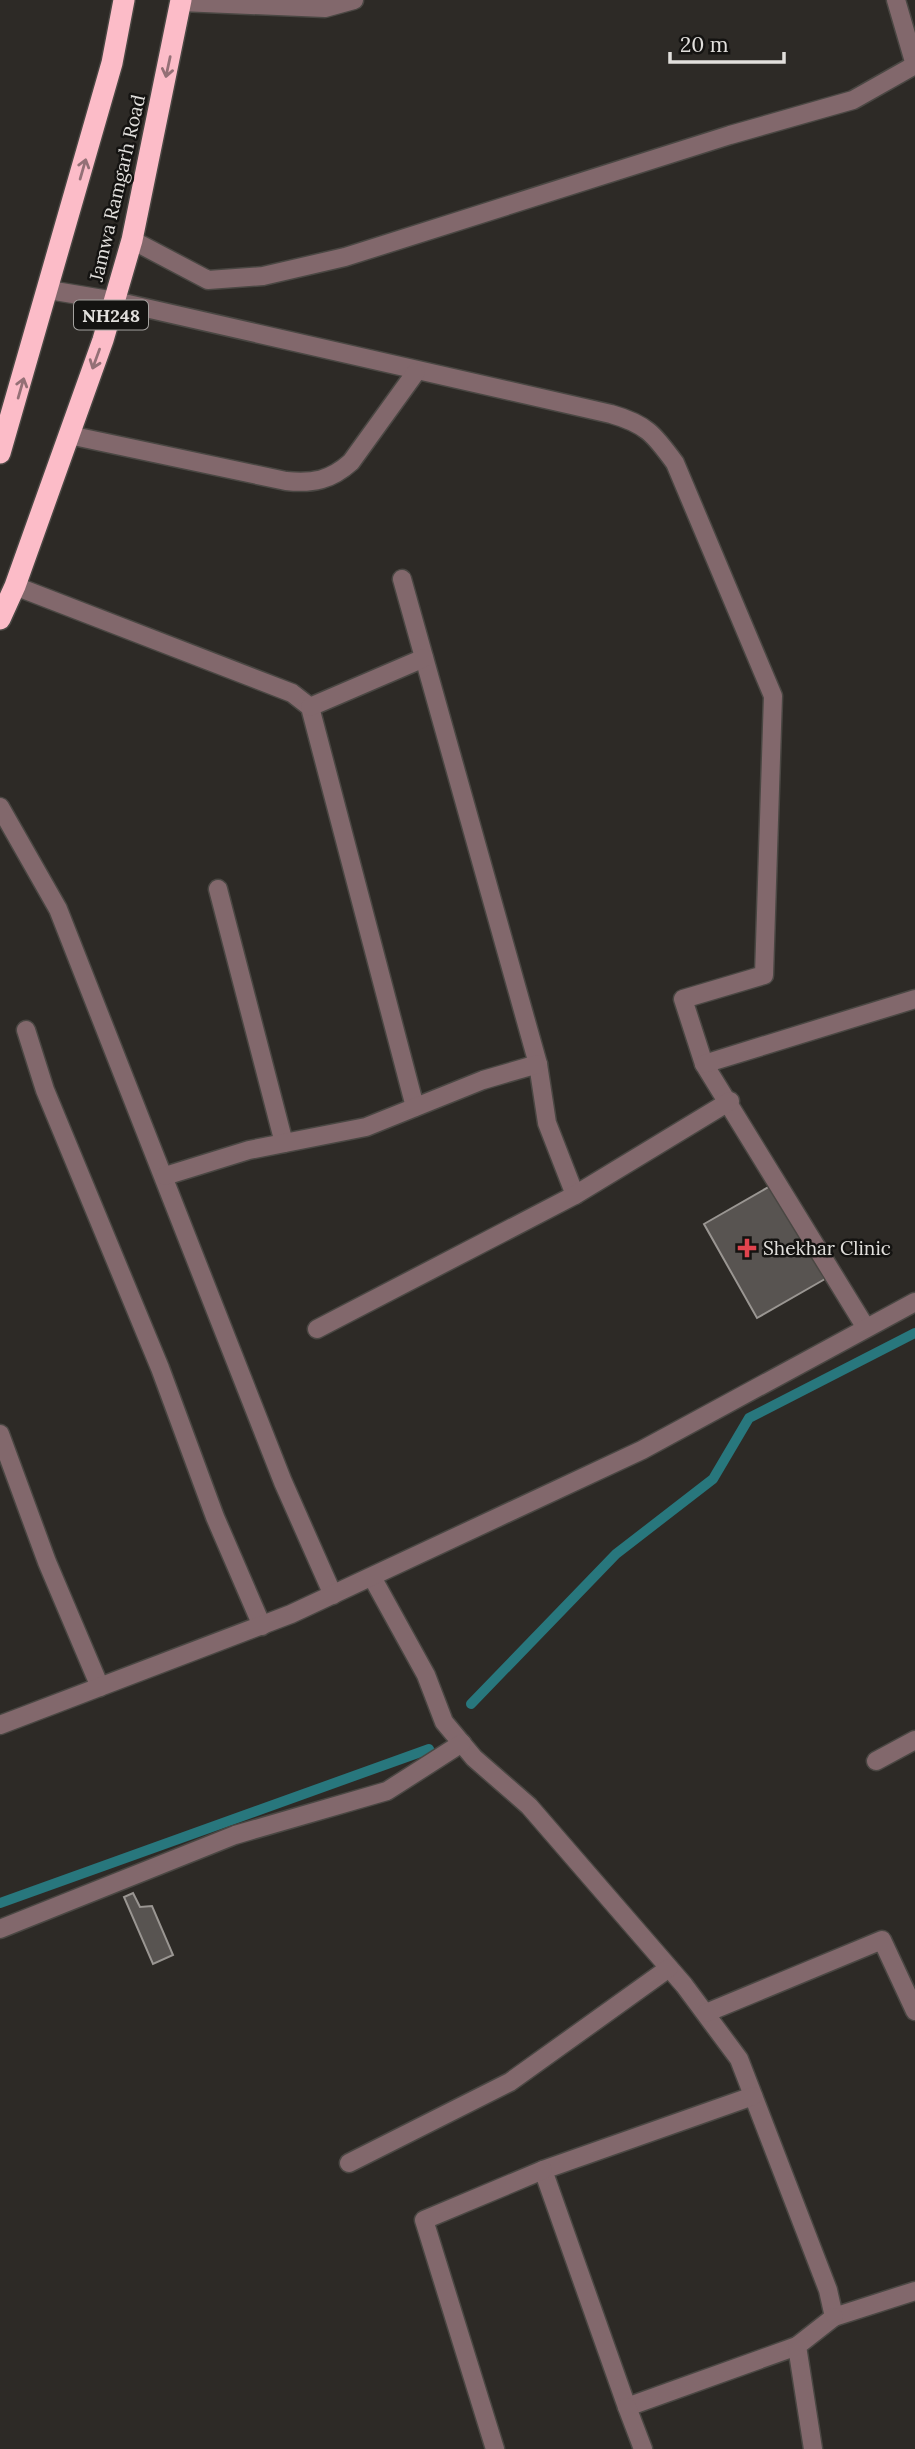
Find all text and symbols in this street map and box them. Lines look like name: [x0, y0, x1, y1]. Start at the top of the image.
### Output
scale bar: [670, 21, 784, 65]
text: 20 m: [680, 31, 729, 58]
one-way arrow: [160, 55, 174, 78]
street label: Jamwa Ramgarh Road: [84, 92, 150, 285]
one-way arrow: [77, 158, 90, 181]
road number: NH248: [74, 300, 148, 330]
one-way arrow: [89, 347, 101, 369]
one-way arrow: [15, 377, 28, 400]
place label: Shekhar Clinic: [763, 1236, 891, 1260]
marker: Shekhar Clinic: [737, 1238, 757, 1258]

